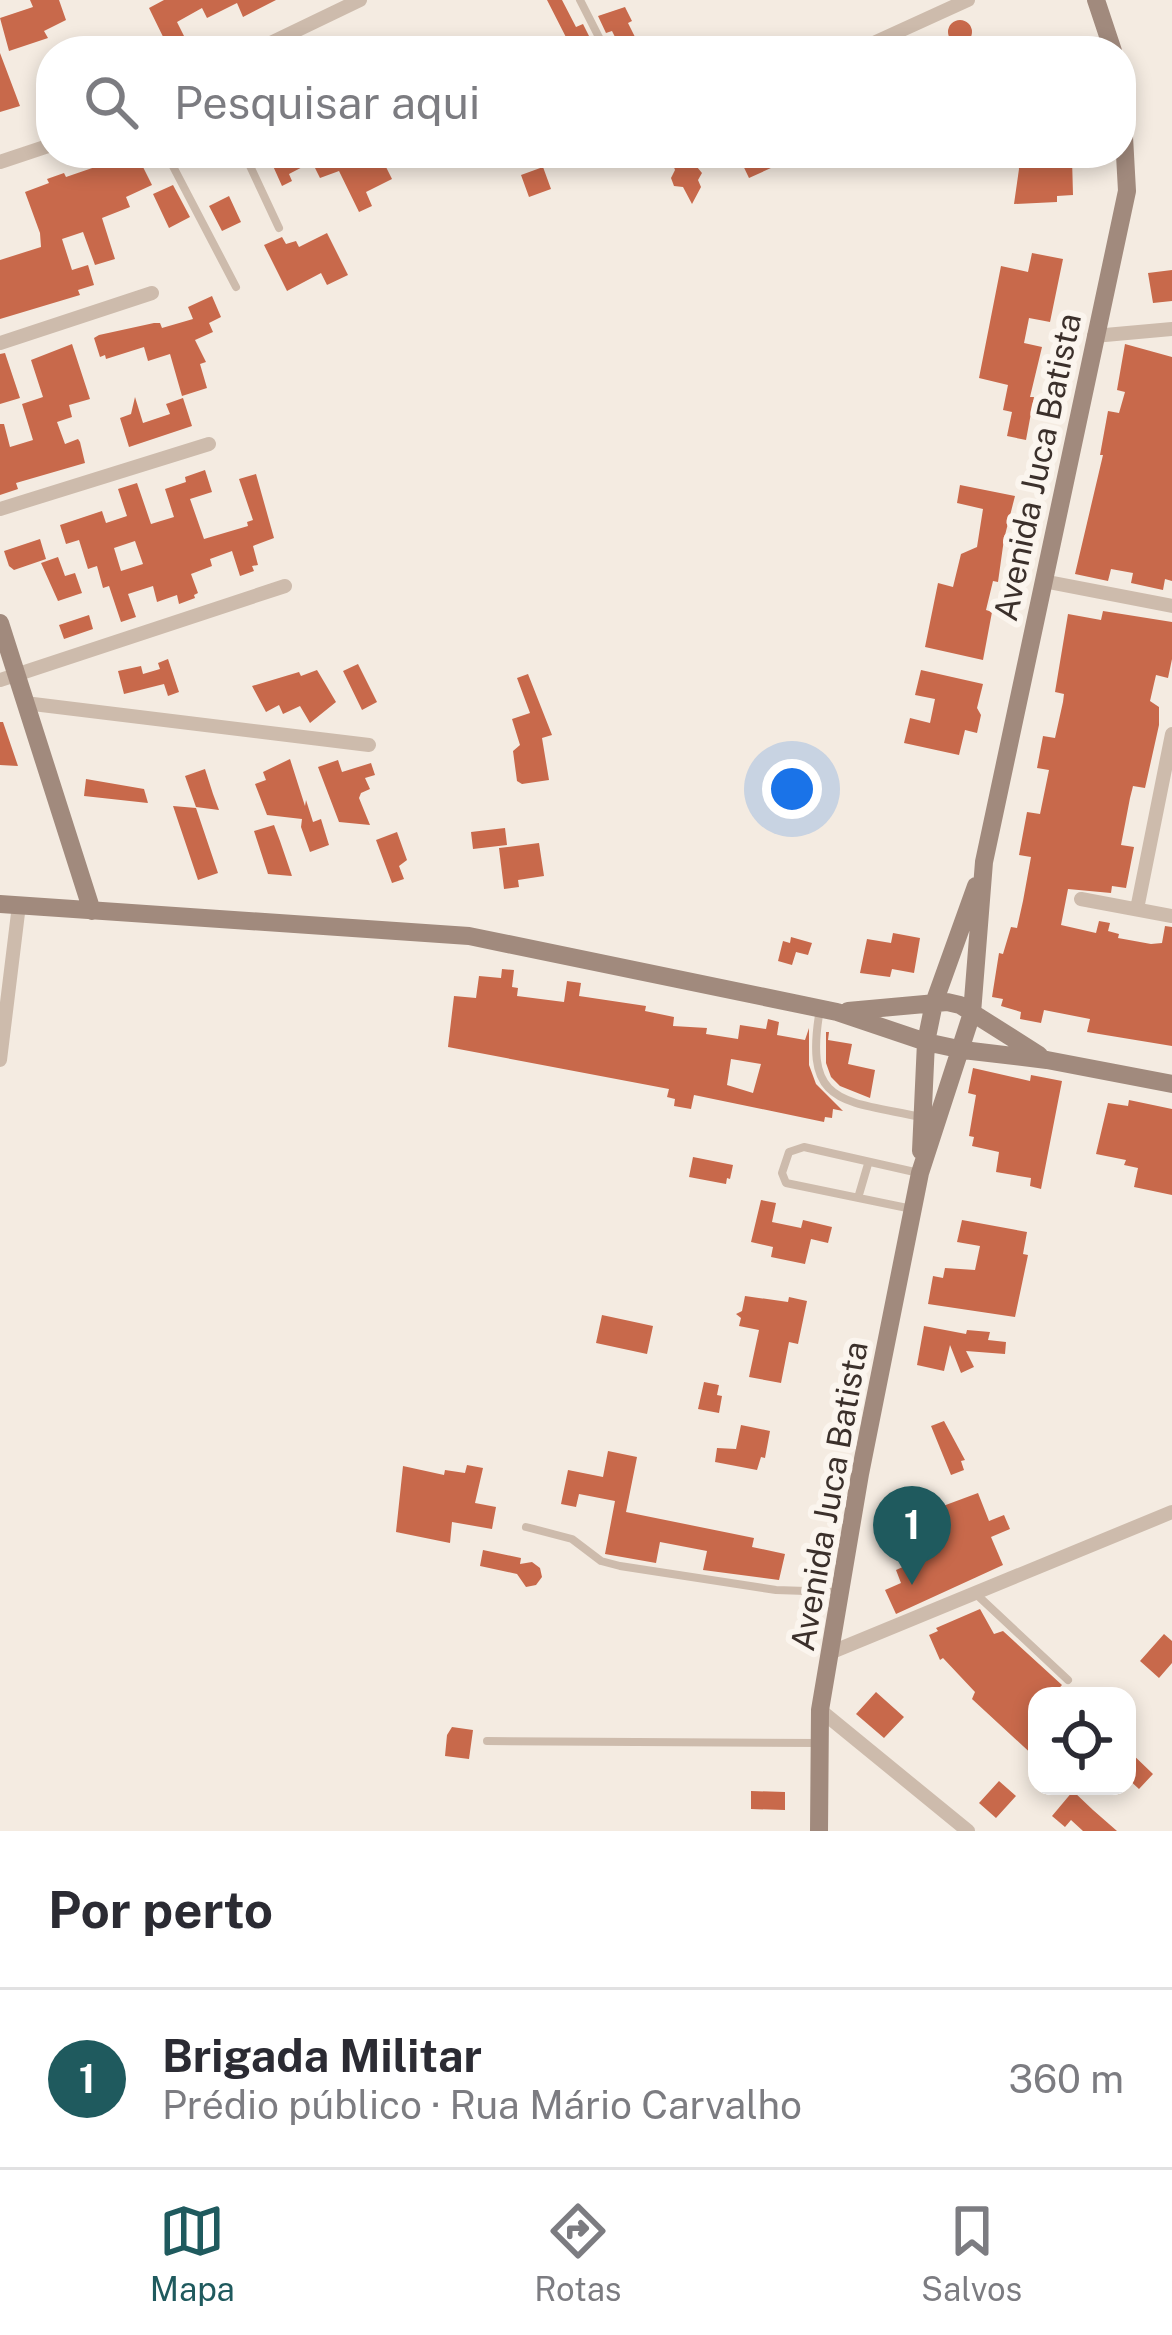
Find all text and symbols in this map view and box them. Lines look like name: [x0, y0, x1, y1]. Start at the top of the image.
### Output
search box: [36, 36, 1136, 168]
icon: search: [78, 69, 144, 135]
text: Pesquisar aqui: [174, 76, 480, 129]
street label: Avenida Juca Batista: [986, 310, 1088, 624]
your location: [762, 759, 822, 819]
street label: Avenida Juca Batista: [783, 1338, 875, 1654]
pin: 1: [873, 1486, 951, 1585]
map controls: [1028, 1687, 1136, 1795]
button: locate: [1028, 1687, 1136, 1795]
text: Por perto: [48, 1880, 273, 1939]
text: Brigada Militar: [162, 2029, 482, 2082]
text: 1: [79, 2056, 95, 2102]
text: 360 m: [1009, 2056, 1124, 2102]
text: Prédio público · Rua Mário Carvalho: [162, 2082, 802, 2128]
tab: Mapa: [150, 2198, 235, 2308]
tab: Rotas: [534, 2198, 622, 2308]
tab: Salvos: [921, 2198, 1022, 2308]

